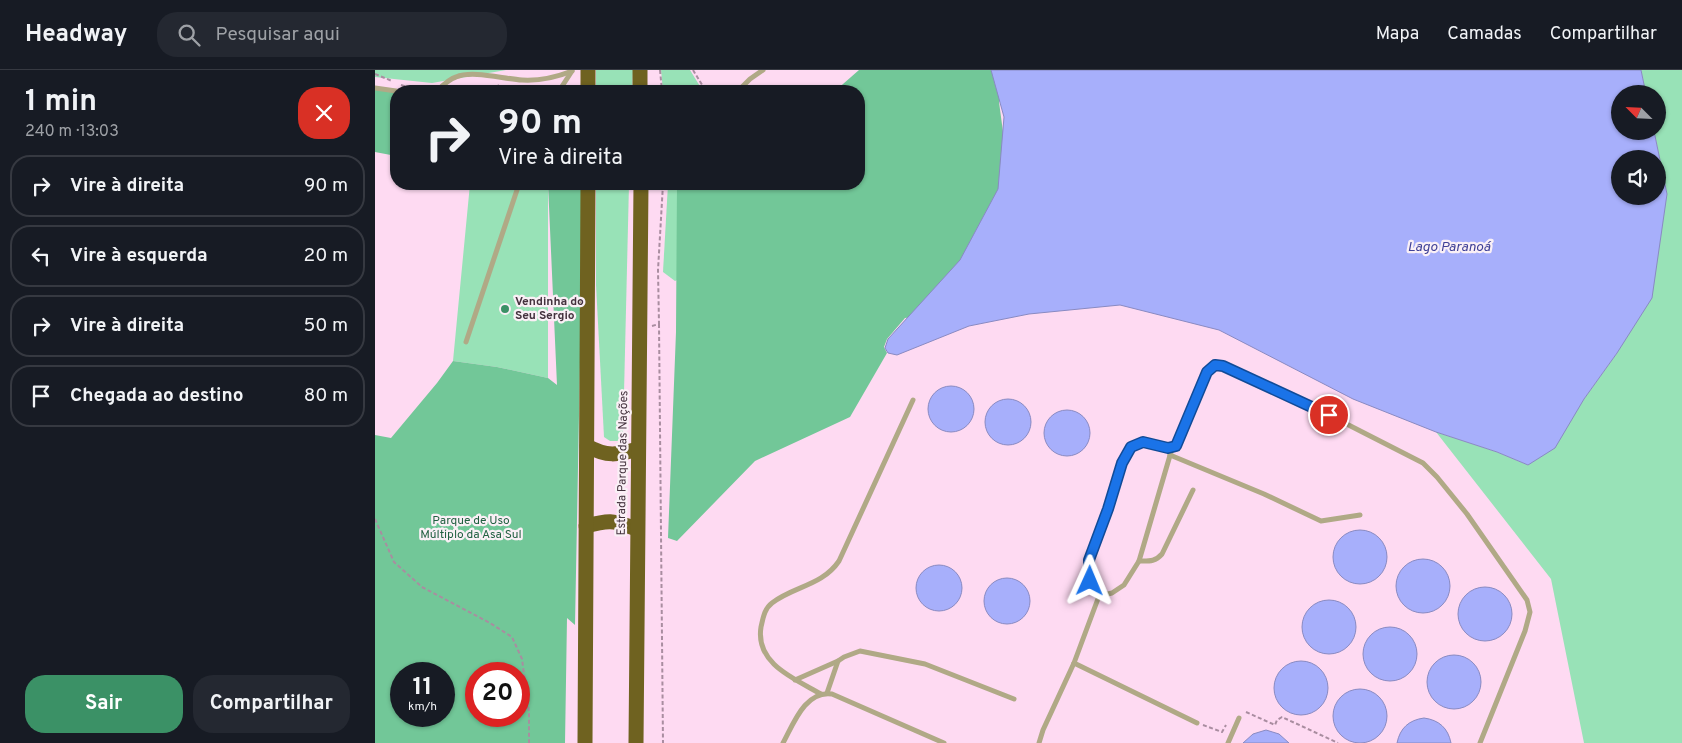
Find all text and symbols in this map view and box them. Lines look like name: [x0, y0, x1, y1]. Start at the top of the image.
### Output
search box: [157, 12, 507, 57]
text: Headway: [25, 20, 127, 50]
icon: search: [175, 21, 203, 49]
text: Pesquisar aqui: [215, 23, 340, 47]
text: Mapa: [1376, 23, 1419, 46]
text: Camadas: [1447, 23, 1522, 46]
text: Compartilhar: [1550, 23, 1657, 46]
text: 1 min: [25, 84, 97, 121]
north arrow: [1611, 85, 1666, 140]
map controls: [1611, 85, 1666, 205]
button: close: [298, 87, 350, 139]
text: 90 m: [498, 102, 582, 146]
icon: right: [415, 105, 480, 170]
text: 240 m · 13:03: [25, 122, 119, 142]
text: Vire à direita: [498, 145, 623, 172]
button: sound: [1611, 150, 1666, 205]
icon: right: [27, 172, 55, 200]
text: Vire à direita: [70, 174, 184, 198]
text: 90 m: [304, 174, 348, 198]
water label: Lago Paranoá: [1407, 239, 1492, 256]
icon: left: [27, 242, 55, 270]
text: Vire à esquerda: [70, 244, 208, 268]
text: 20 m: [304, 244, 348, 268]
place label: Vendinha do Seu Sergio: [515, 294, 584, 324]
marker: Vendinha do Seu Sergio: [499, 303, 511, 315]
icon: right: [27, 312, 55, 340]
text: Vire à direita: [70, 314, 184, 338]
text: 50 m: [303, 314, 348, 338]
icon: arrive: [27, 382, 55, 410]
text: Chegada ao destino: [70, 384, 244, 408]
text: 80 m: [304, 384, 348, 408]
street label: Estrada Parque das Nações: [614, 390, 632, 536]
pin: [1308, 394, 1350, 436]
icon: arrive: [1315, 401, 1343, 429]
park label: Parque de Uso Múltiplo da Asa Sul: [420, 513, 522, 543]
position arrow: [1063, 554, 1115, 606]
speed limit sign: 20: [465, 662, 530, 727]
text: 11: [412, 672, 433, 704]
button: Sair: [25, 675, 183, 733]
button: Compartilhar: [193, 675, 350, 733]
text: km/h: [408, 699, 437, 715]

